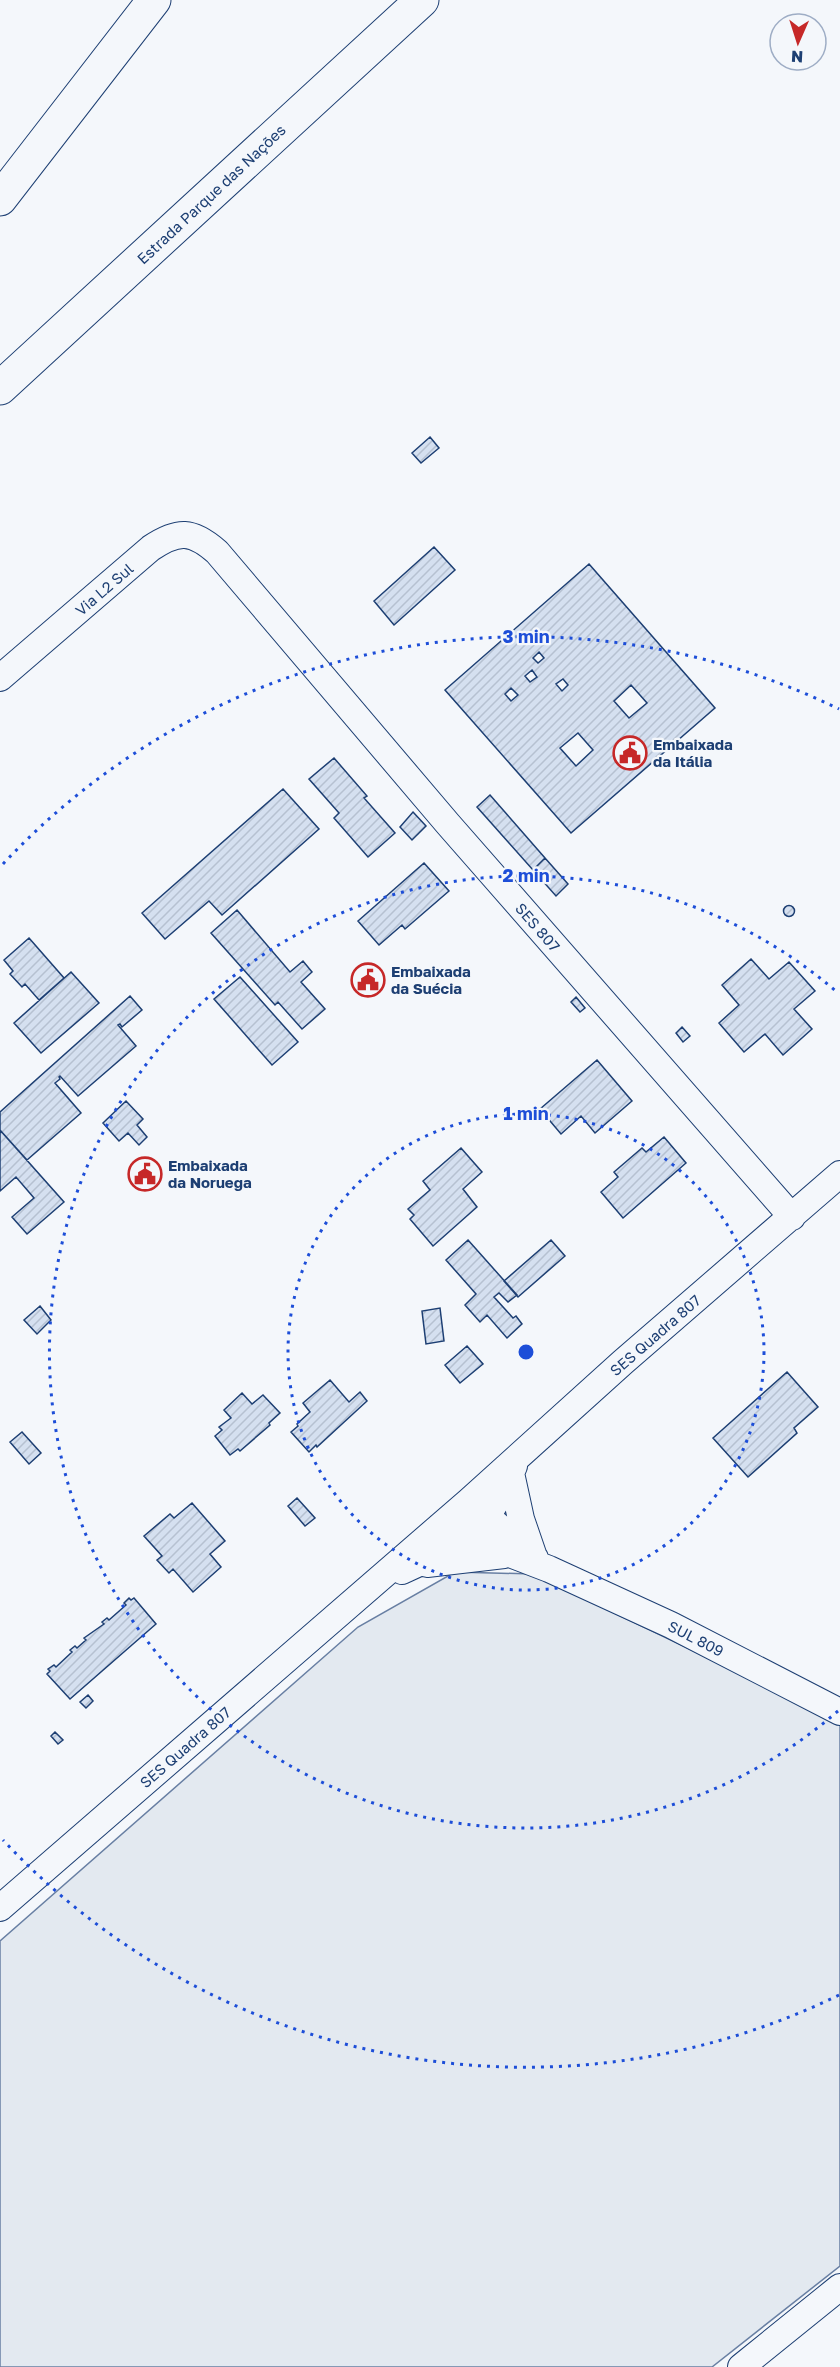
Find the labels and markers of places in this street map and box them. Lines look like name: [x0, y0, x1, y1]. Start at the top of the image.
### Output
public building icon: Embaixada da Itália: [612, 735, 648, 771]
place label: Embaixada da Itália: [653, 735, 733, 770]
public building icon: Embaixada da Suécia: [350, 962, 386, 998]
place label: Embaixada da Suécia: [391, 962, 471, 997]
public building icon: Embaixada da Noruega: [127, 1156, 163, 1192]
place label: Embaixada da Noruega: [168, 1156, 252, 1191]
centre of rings: [516, 1342, 536, 1362]

